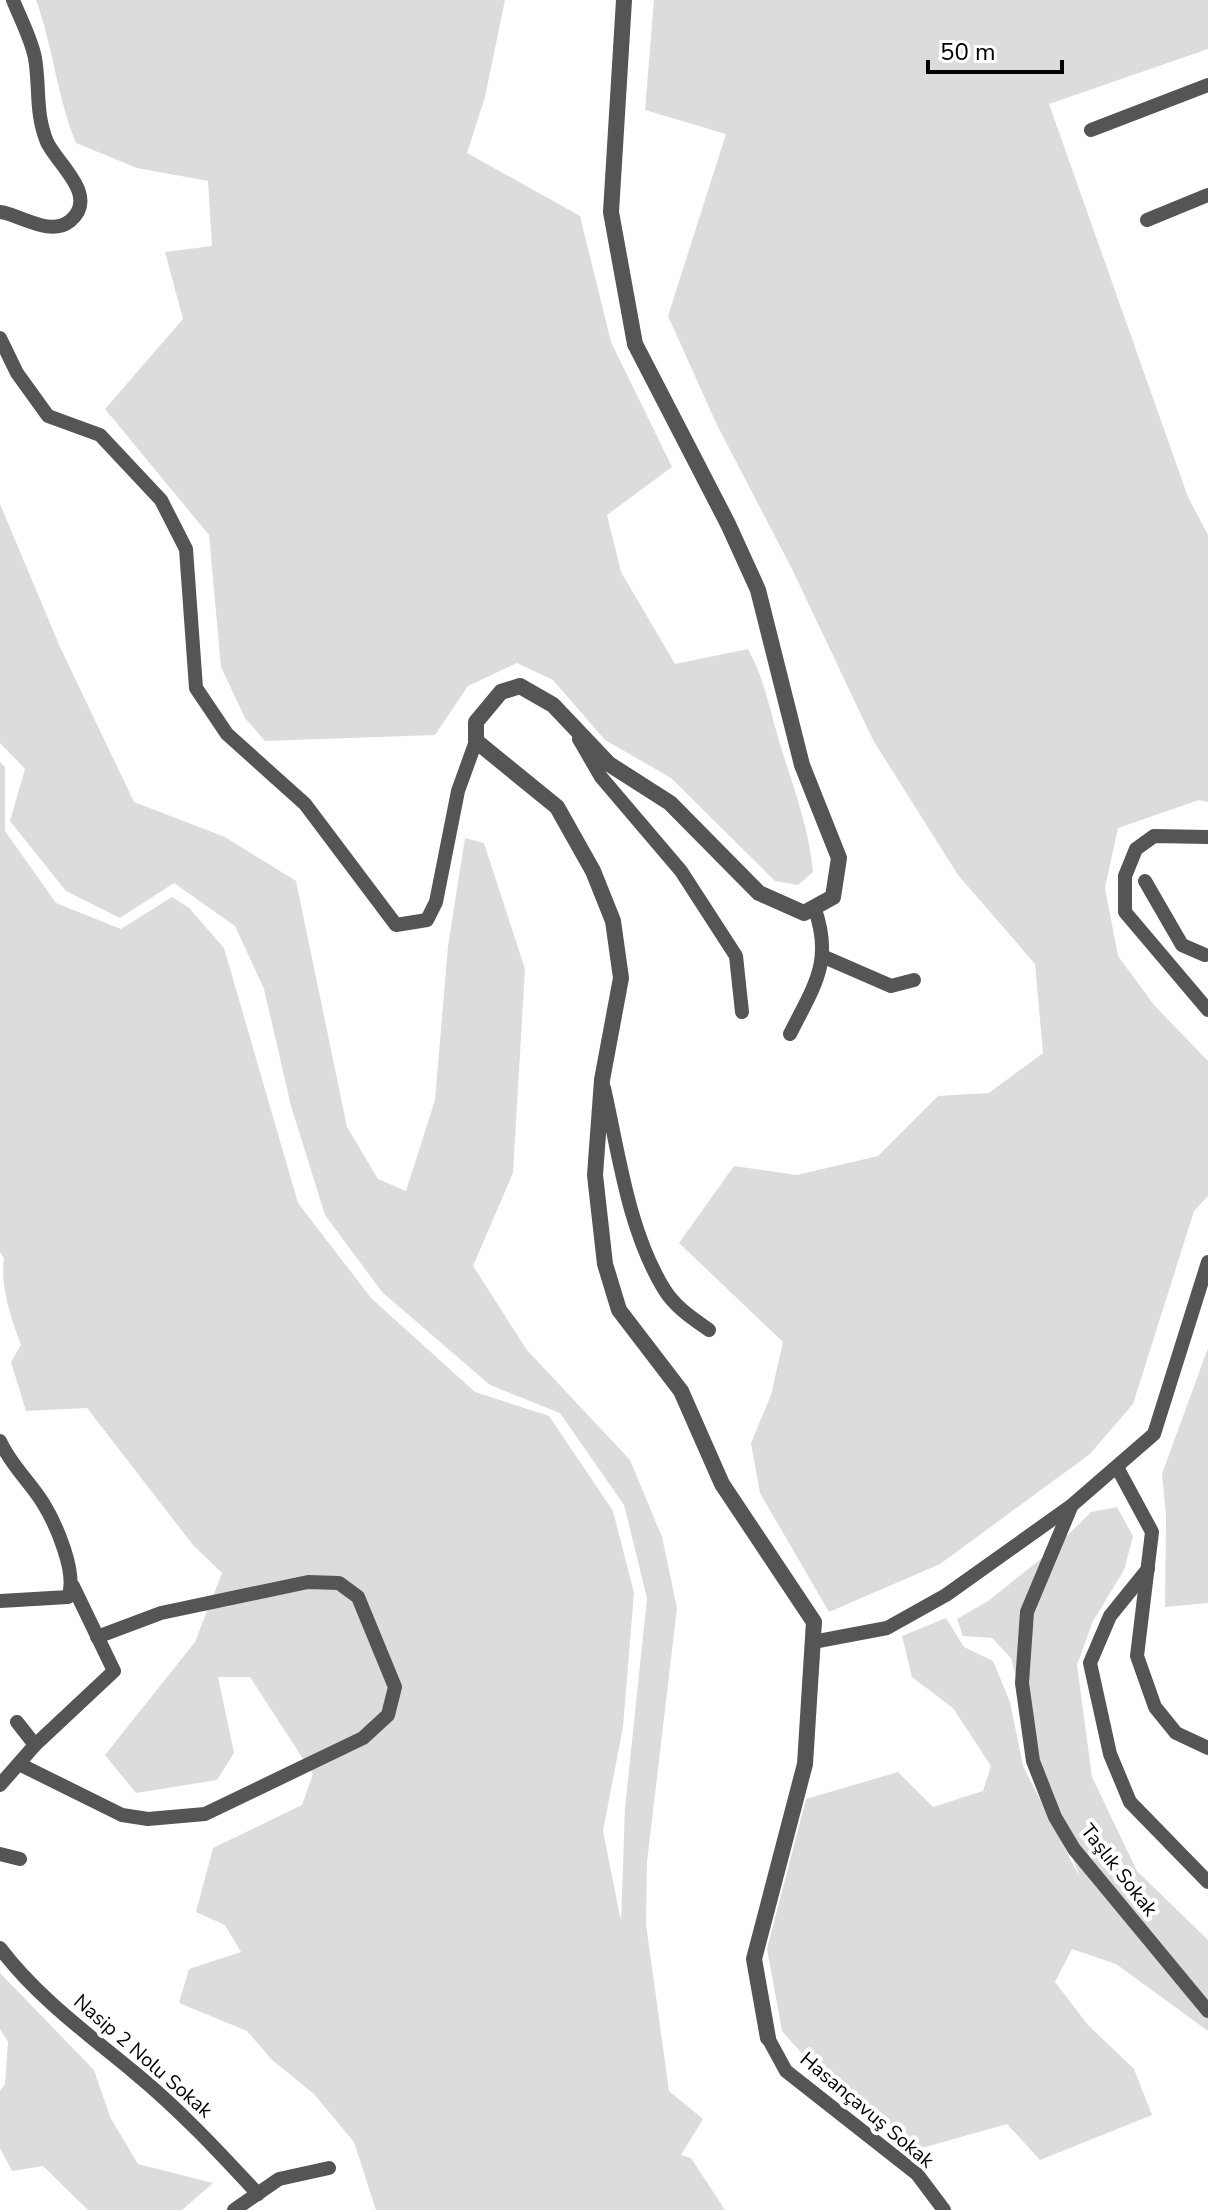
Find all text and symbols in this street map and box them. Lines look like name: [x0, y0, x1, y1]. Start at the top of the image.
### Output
scale bar: [928, 24, 1062, 74]
text: 50 m: [940, 36, 996, 68]
street label: Taşlık Sokak: [1074, 1818, 1164, 1923]
street label: Nasip 2 Nolu Sokak: [68, 1988, 219, 2124]
street label: Hasançavuş Sokak: [794, 2046, 941, 2175]

